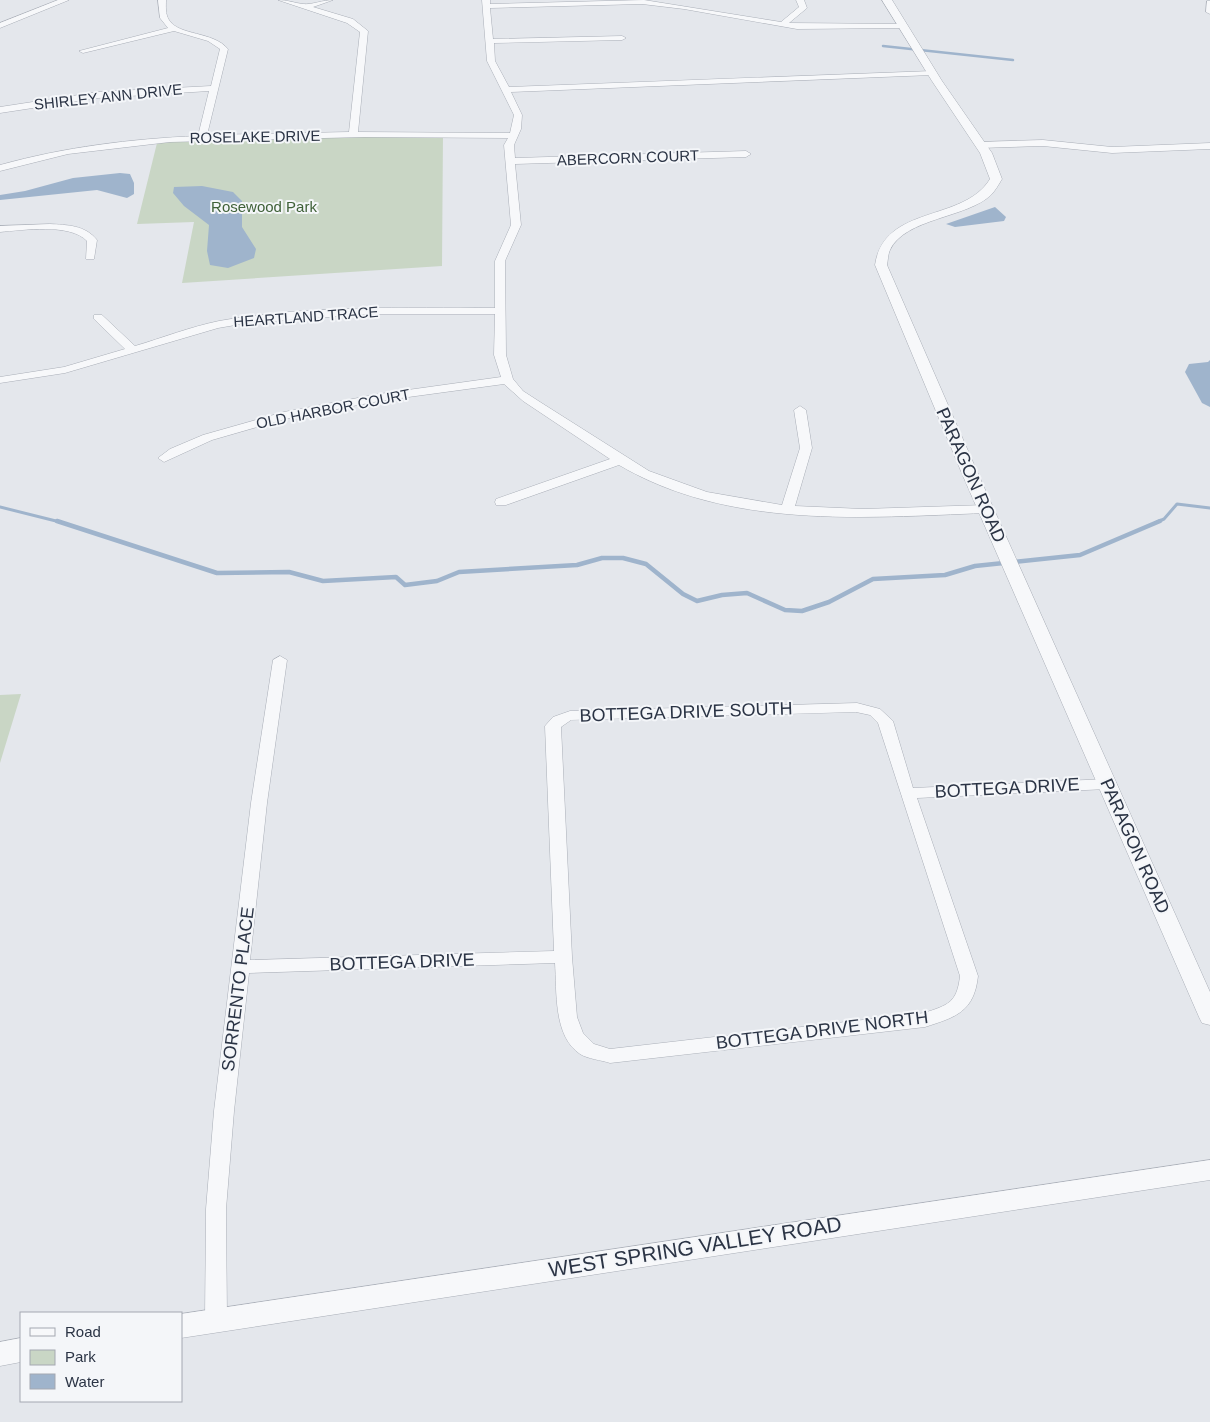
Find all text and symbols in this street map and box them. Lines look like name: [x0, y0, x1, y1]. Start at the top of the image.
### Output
street label: SHIRLEY ANN DRIVE: [33, 80, 183, 113]
street label: ROSELAKE DRIVE: [189, 127, 321, 146]
street label: ABERCORN COURT: [557, 147, 699, 168]
park label: Rosewood Park: [211, 198, 317, 215]
street label: HEARTLAND TRACE: [233, 303, 379, 330]
street label: OLD HARBOR COURT: [255, 385, 411, 432]
street label: PARAGON ROAD: [932, 404, 1010, 546]
street label: BOTTEGA DRIVE SOUTH: [579, 698, 793, 726]
street label: BOTTEGA DRIVE: [934, 774, 1080, 802]
street label: PARAGON ROAD: [1096, 775, 1174, 917]
street label: SORRENTO PLACE: [218, 906, 258, 1072]
street label: BOTTEGA DRIVE: [329, 949, 475, 975]
street label: BOTTEGA DRIVE NORTH: [715, 1007, 929, 1053]
street label: WEST SPRING VALLEY ROAD: [547, 1212, 843, 1281]
legend: [20, 1312, 182, 1402]
text: Road: [65, 1323, 101, 1340]
text: Park: [65, 1348, 96, 1365]
text: Water: [65, 1373, 104, 1390]

